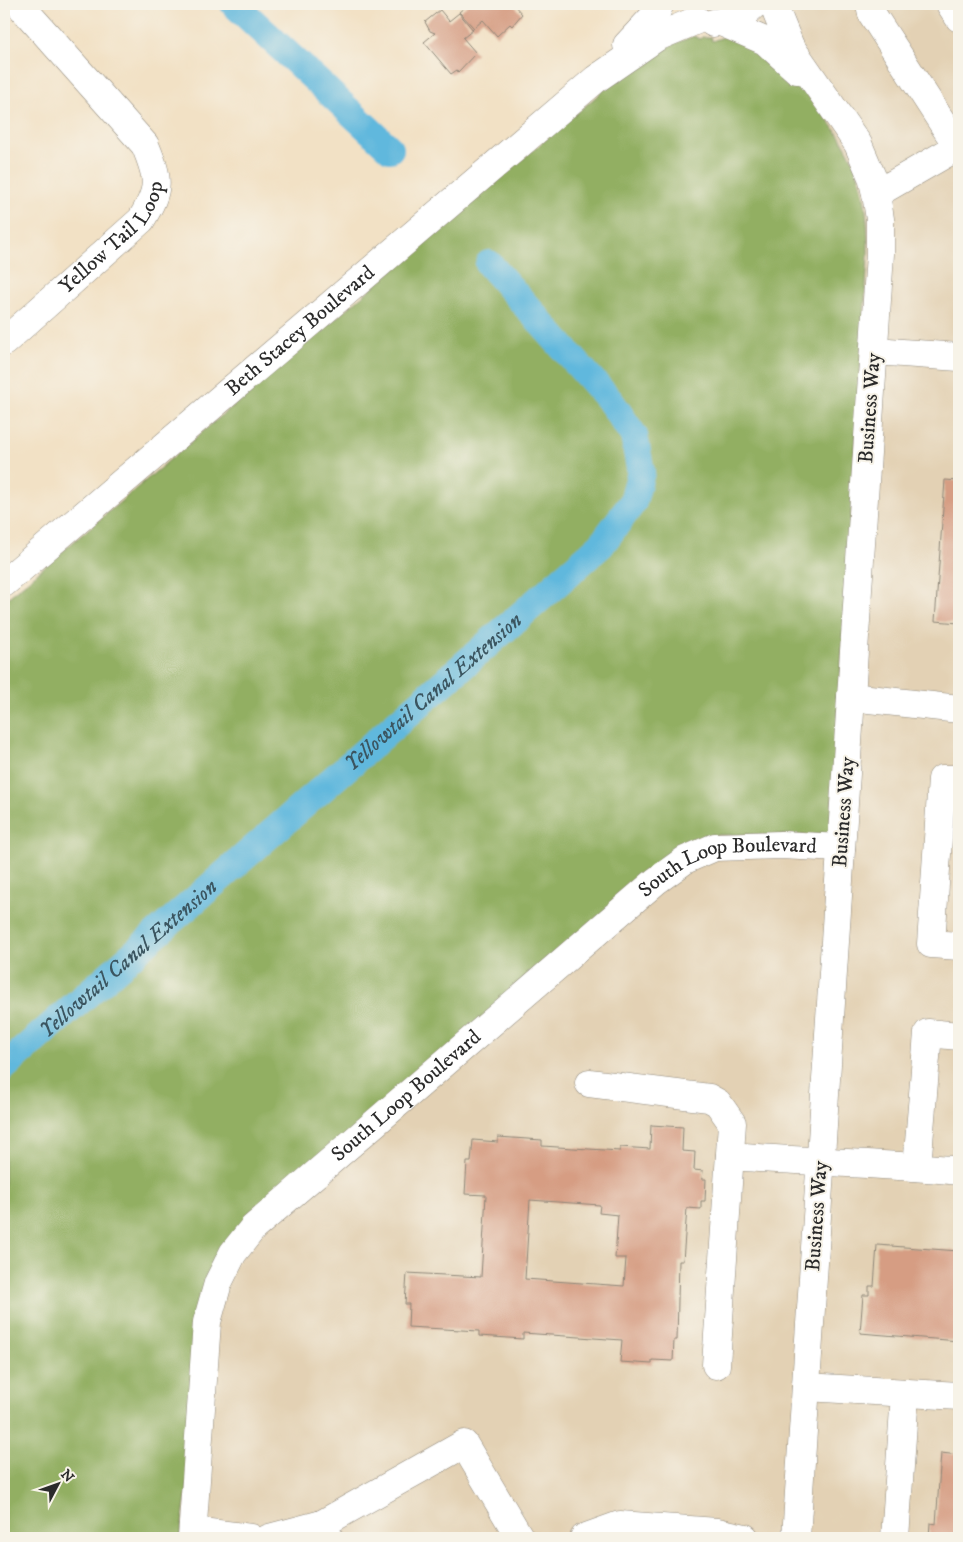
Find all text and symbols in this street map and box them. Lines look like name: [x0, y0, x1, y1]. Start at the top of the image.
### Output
street label: Yellow Tail Loop: [54, 180, 169, 299]
street label: Beth Stacey Boulevard: [220, 260, 381, 402]
street label: Business Way: [853, 351, 887, 464]
water label: Yellowtail Canal Extension: [338, 607, 528, 777]
street label: Business Way: [827, 755, 861, 868]
street label: South Loop Boulevard: [633, 832, 818, 903]
water label: Yellowtail Canal Extension: [34, 873, 223, 1044]
street label: South Loop Boulevard: [326, 1024, 487, 1168]
street label: Business Way: [800, 1159, 834, 1272]
north arrow: [32, 1460, 82, 1510]
text: N: [56, 1466, 78, 1487]

